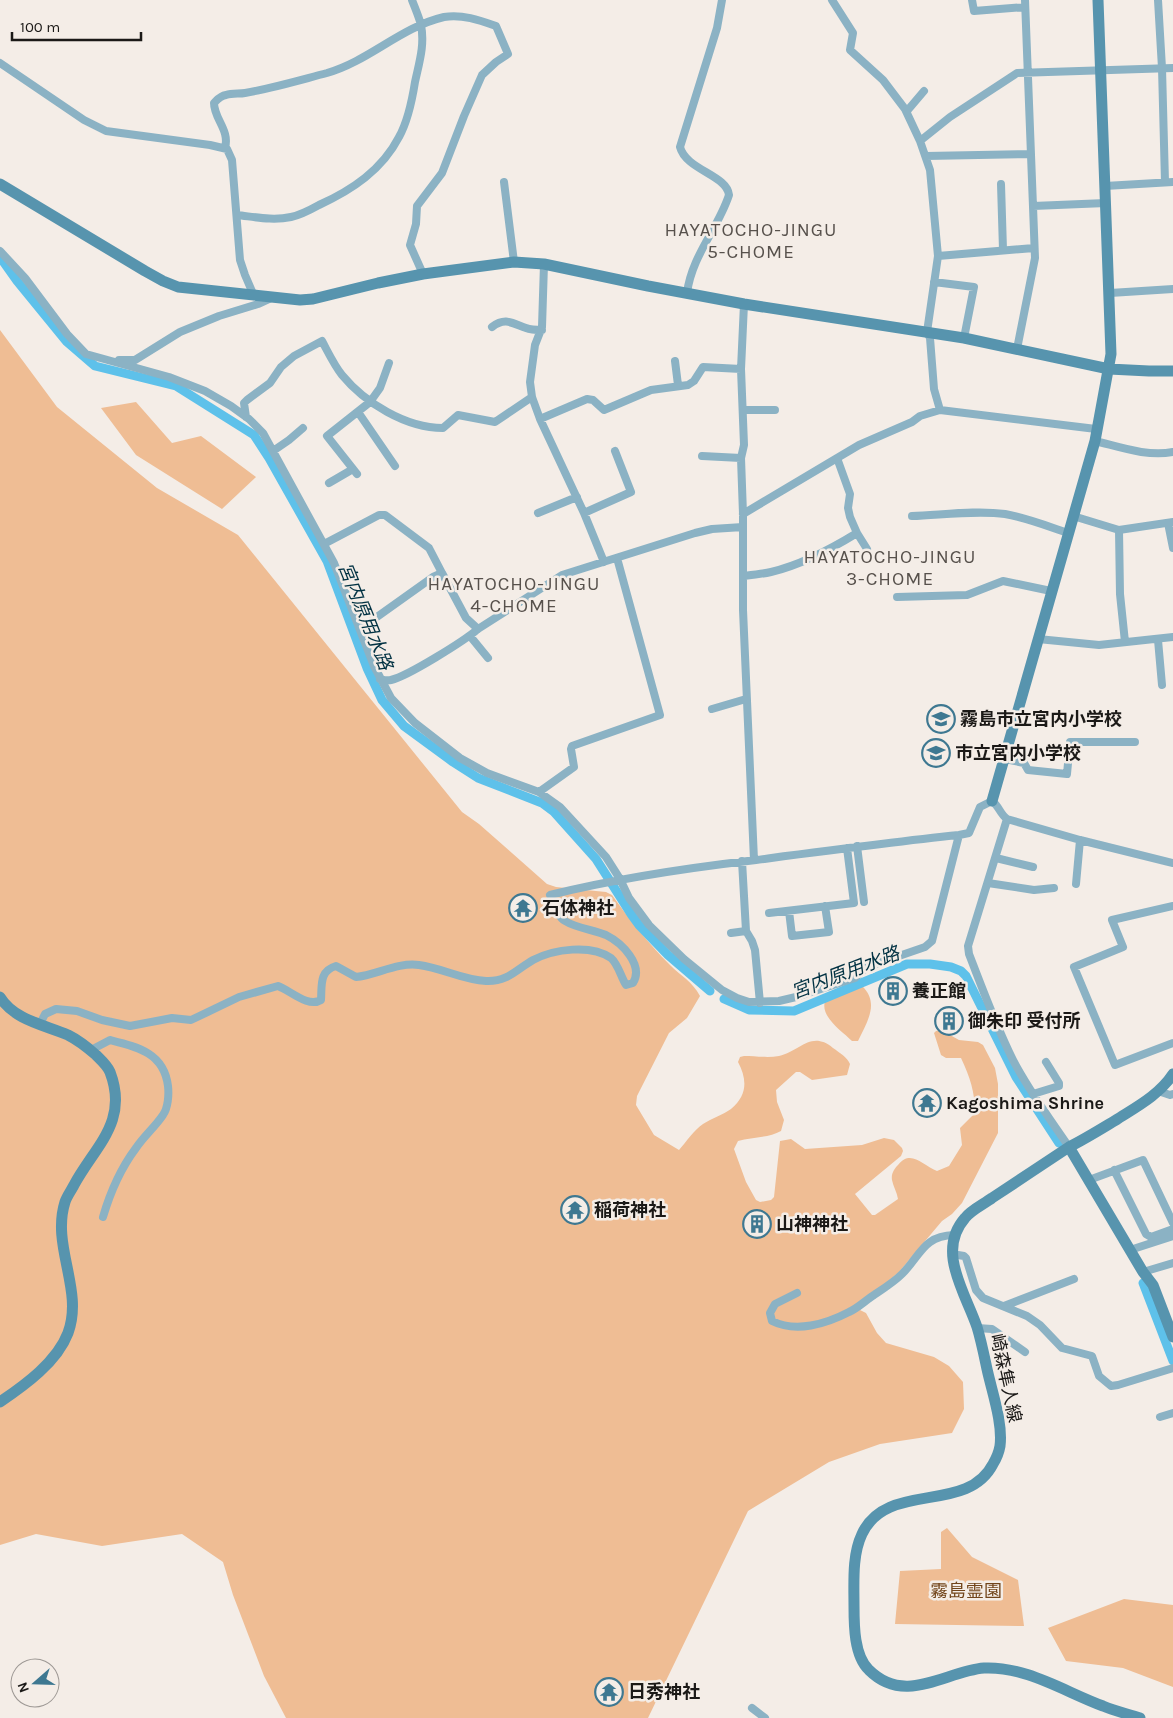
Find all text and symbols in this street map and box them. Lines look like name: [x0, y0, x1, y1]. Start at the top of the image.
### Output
scale bar: [12, 10, 141, 42]
text: 100 m: [20, 18, 60, 36]
district label: HAYATOCHO-JINGU 5-CHOME: [665, 219, 838, 263]
district label: HAYATOCHO-JINGU 3-CHOME: [804, 546, 977, 590]
water label: 宮内原用水路: [334, 559, 397, 675]
district label: HAYATOCHO-JINGU 4-CHOME: [428, 573, 601, 617]
school or university icon: 霧島市立宮内小学校: [926, 704, 956, 734]
place label: 霧島市立宮内小学校: [960, 708, 1122, 730]
school or university icon: 市立宮内小学校: [921, 738, 951, 768]
place label: 市立宮内小学校: [955, 742, 1081, 764]
temple icon: 石体神社: [508, 893, 538, 923]
place label: 石体神社: [542, 897, 614, 919]
water label: 宮内原用水路: [788, 942, 904, 1004]
building icon: 養正館: [878, 976, 908, 1006]
place label: 養正館: [912, 980, 966, 1002]
building icon: 御朱印 受付所: [934, 1006, 964, 1036]
place label: 御朱印 受付所: [967, 1010, 1081, 1032]
temple icon: Kagoshima Shrine: [912, 1088, 942, 1118]
place label: Kagoshima Shrine: [946, 1092, 1104, 1114]
temple icon: 稲荷神社: [560, 1195, 590, 1225]
place label: 稲荷神社: [594, 1199, 666, 1221]
building icon: 山神神社: [742, 1209, 772, 1239]
place label: 山神神社: [776, 1213, 848, 1235]
street label: 崎森隼人線: [986, 1332, 1026, 1424]
park label: 霧島霊園: [930, 1580, 1002, 1602]
north arrow: [10, 1658, 60, 1708]
temple icon: 日秀神社: [594, 1677, 624, 1707]
text: N: [14, 1680, 33, 1695]
place label: 日秀神社: [628, 1681, 700, 1703]

